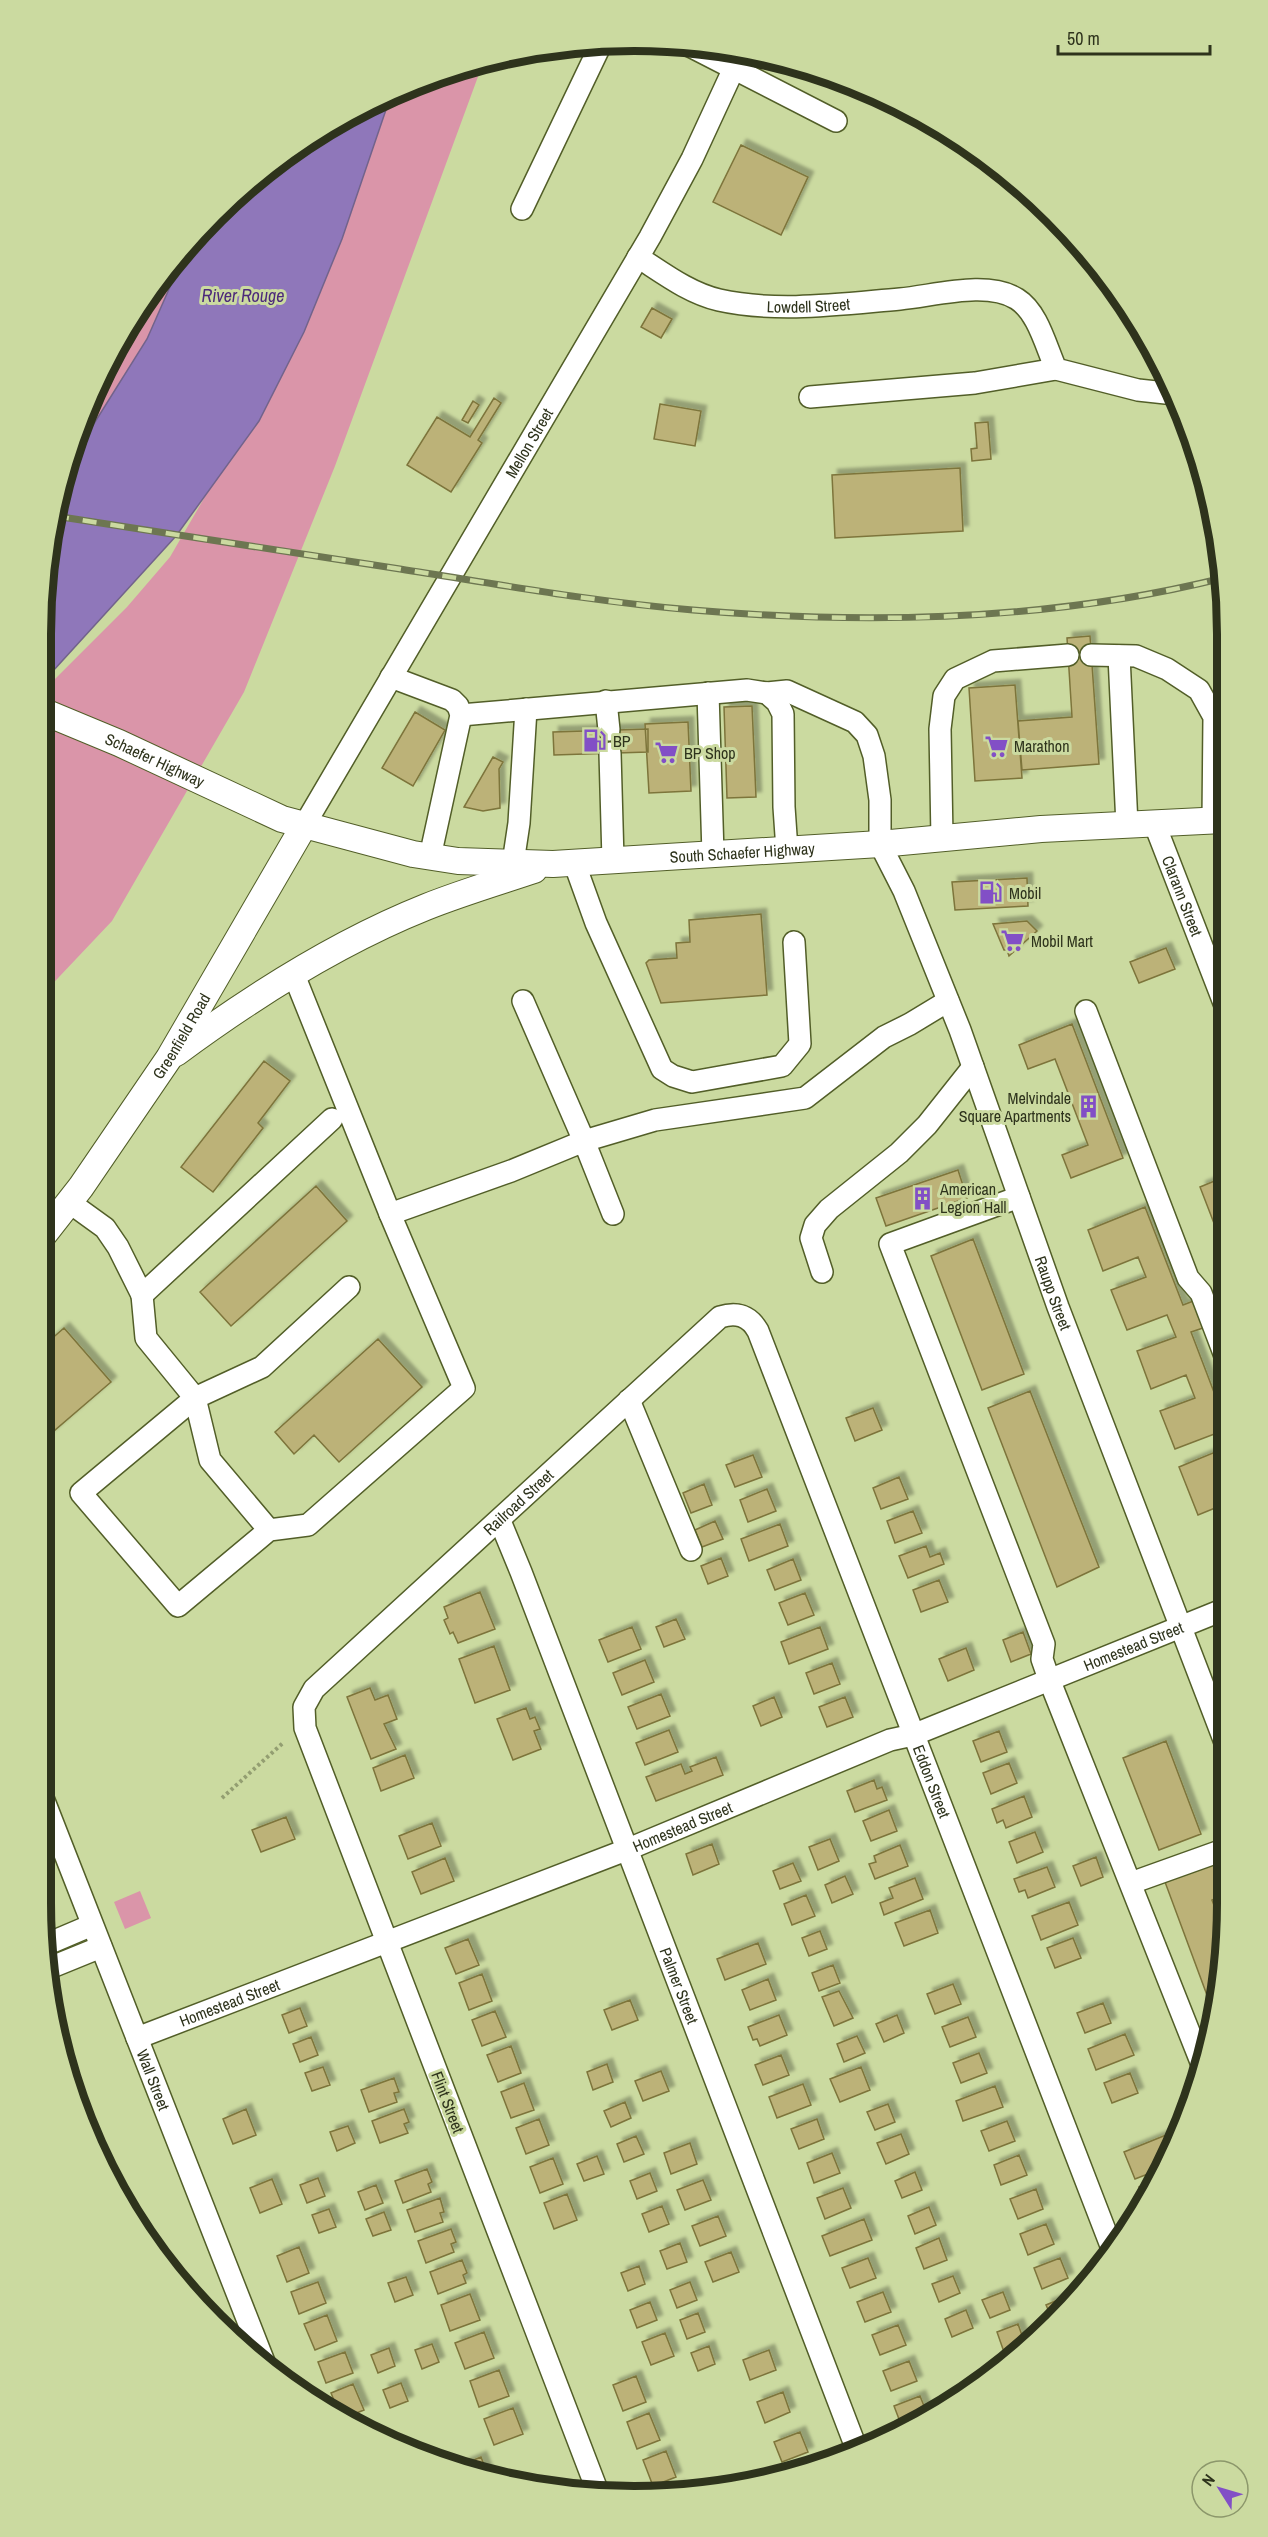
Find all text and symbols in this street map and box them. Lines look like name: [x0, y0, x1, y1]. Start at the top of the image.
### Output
scale bar: [1058, 18, 1210, 56]
text: 50 m: [1067, 26, 1100, 51]
water label: River Rouge: [202, 283, 284, 308]
street label: Lowdell Street: [766, 293, 851, 318]
street label: Mellon Street: [500, 404, 558, 482]
street label: Schaefer Highway: [102, 727, 209, 793]
fuel station icon: BP: [582, 728, 608, 754]
place label: BP: [613, 730, 631, 752]
supermarket icon: Marathon: [983, 733, 1009, 759]
place label: Marathon: [1014, 735, 1069, 757]
supermarket icon: BP Shop: [653, 740, 679, 766]
place label: BP Shop: [684, 742, 736, 764]
street label: South Schaefer Highway: [669, 837, 816, 868]
street label: Clarann Street: [1157, 852, 1208, 940]
fuel station icon: Mobil: [978, 880, 1004, 906]
place label: Mobil: [1009, 882, 1041, 904]
supermarket icon: Mobil Mart: [1000, 928, 1026, 954]
place label: Mobil Mart: [1031, 930, 1093, 952]
street label: Greenfield Road: [147, 989, 215, 1083]
place label: Melvindale Square Apartments: [959, 1087, 1071, 1127]
building icon: Melvindale Square Apartments: [1076, 1094, 1102, 1120]
place label: American Legion Hall: [939, 1178, 1006, 1218]
building icon: American Legion Hall: [909, 1185, 935, 1211]
street label: Raupp Street: [1030, 1253, 1077, 1334]
street label: Railroad Street: [478, 1464, 558, 1540]
street label: Homestead Street: [1080, 1616, 1187, 1676]
street label: Eddon Street: [908, 1742, 956, 1821]
street label: Homestead Street: [629, 1796, 736, 1857]
street label: Palmer Street: [655, 1944, 704, 2027]
street label: Homestead Street: [176, 1973, 283, 2032]
street label: Wall Street: [132, 2046, 175, 2114]
street label: Flint Street: [426, 2068, 470, 2136]
north arrow: [1190, 2459, 1250, 2519]
text: N: [1196, 2470, 1220, 2490]

